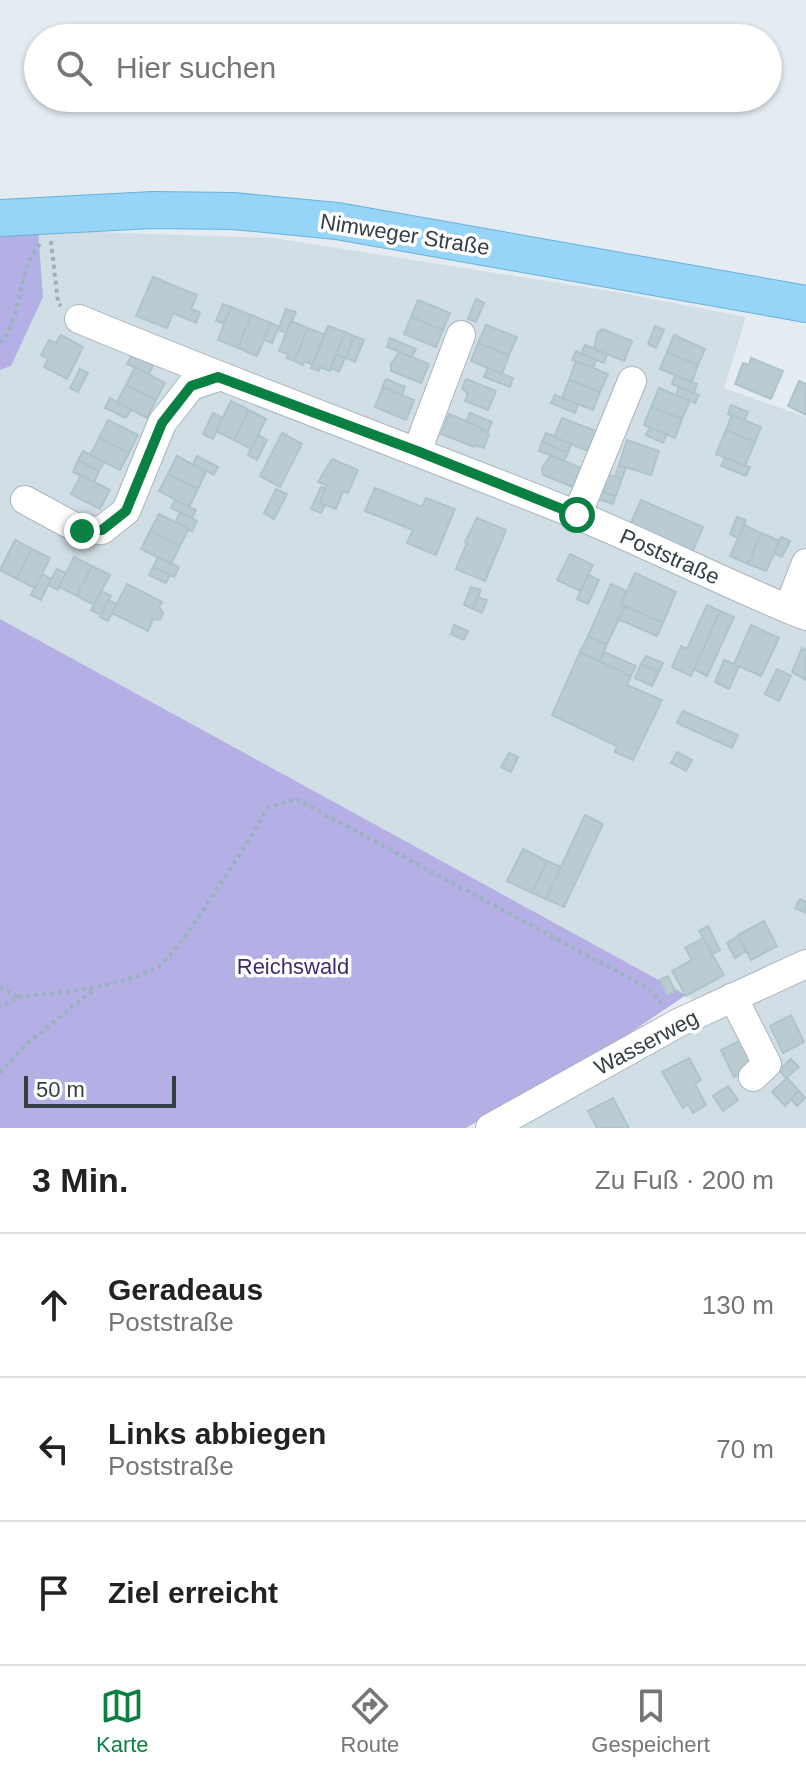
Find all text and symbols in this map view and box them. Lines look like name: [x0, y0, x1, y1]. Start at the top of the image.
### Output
search box: [24, 24, 782, 112]
icon: search: [52, 46, 96, 90]
text: Hier suchen: [116, 51, 276, 84]
street label: Nimweger Straße: [318, 209, 491, 260]
route start: [559, 497, 595, 533]
route end: [64, 513, 100, 549]
street label: Poststraße: [616, 523, 723, 590]
park label: Reichswald: [237, 954, 349, 979]
street label: Wasserweg: [590, 1005, 702, 1080]
scale bar: [24, 1072, 176, 1108]
text: 50 m: [36, 1077, 85, 1102]
text: 3 Min.: [32, 1161, 128, 1199]
text: Zu Fuß · 200 m: [595, 1165, 774, 1195]
text: Geradeaus: [108, 1273, 263, 1306]
icon: ahead: [32, 1283, 76, 1327]
text: 130 m: [702, 1290, 774, 1320]
text: Poststraße: [108, 1307, 234, 1337]
text: Links abbiegen: [108, 1417, 326, 1450]
icon: left: [32, 1427, 76, 1471]
text: 70 m: [716, 1434, 774, 1464]
text: Poststraße: [108, 1451, 234, 1481]
icon: arrive: [32, 1571, 76, 1615]
text: Ziel erreicht: [108, 1576, 278, 1609]
tab: Karte: [96, 1684, 149, 1758]
tab: Route: [341, 1684, 399, 1758]
tab: Gespeichert: [591, 1684, 710, 1758]

